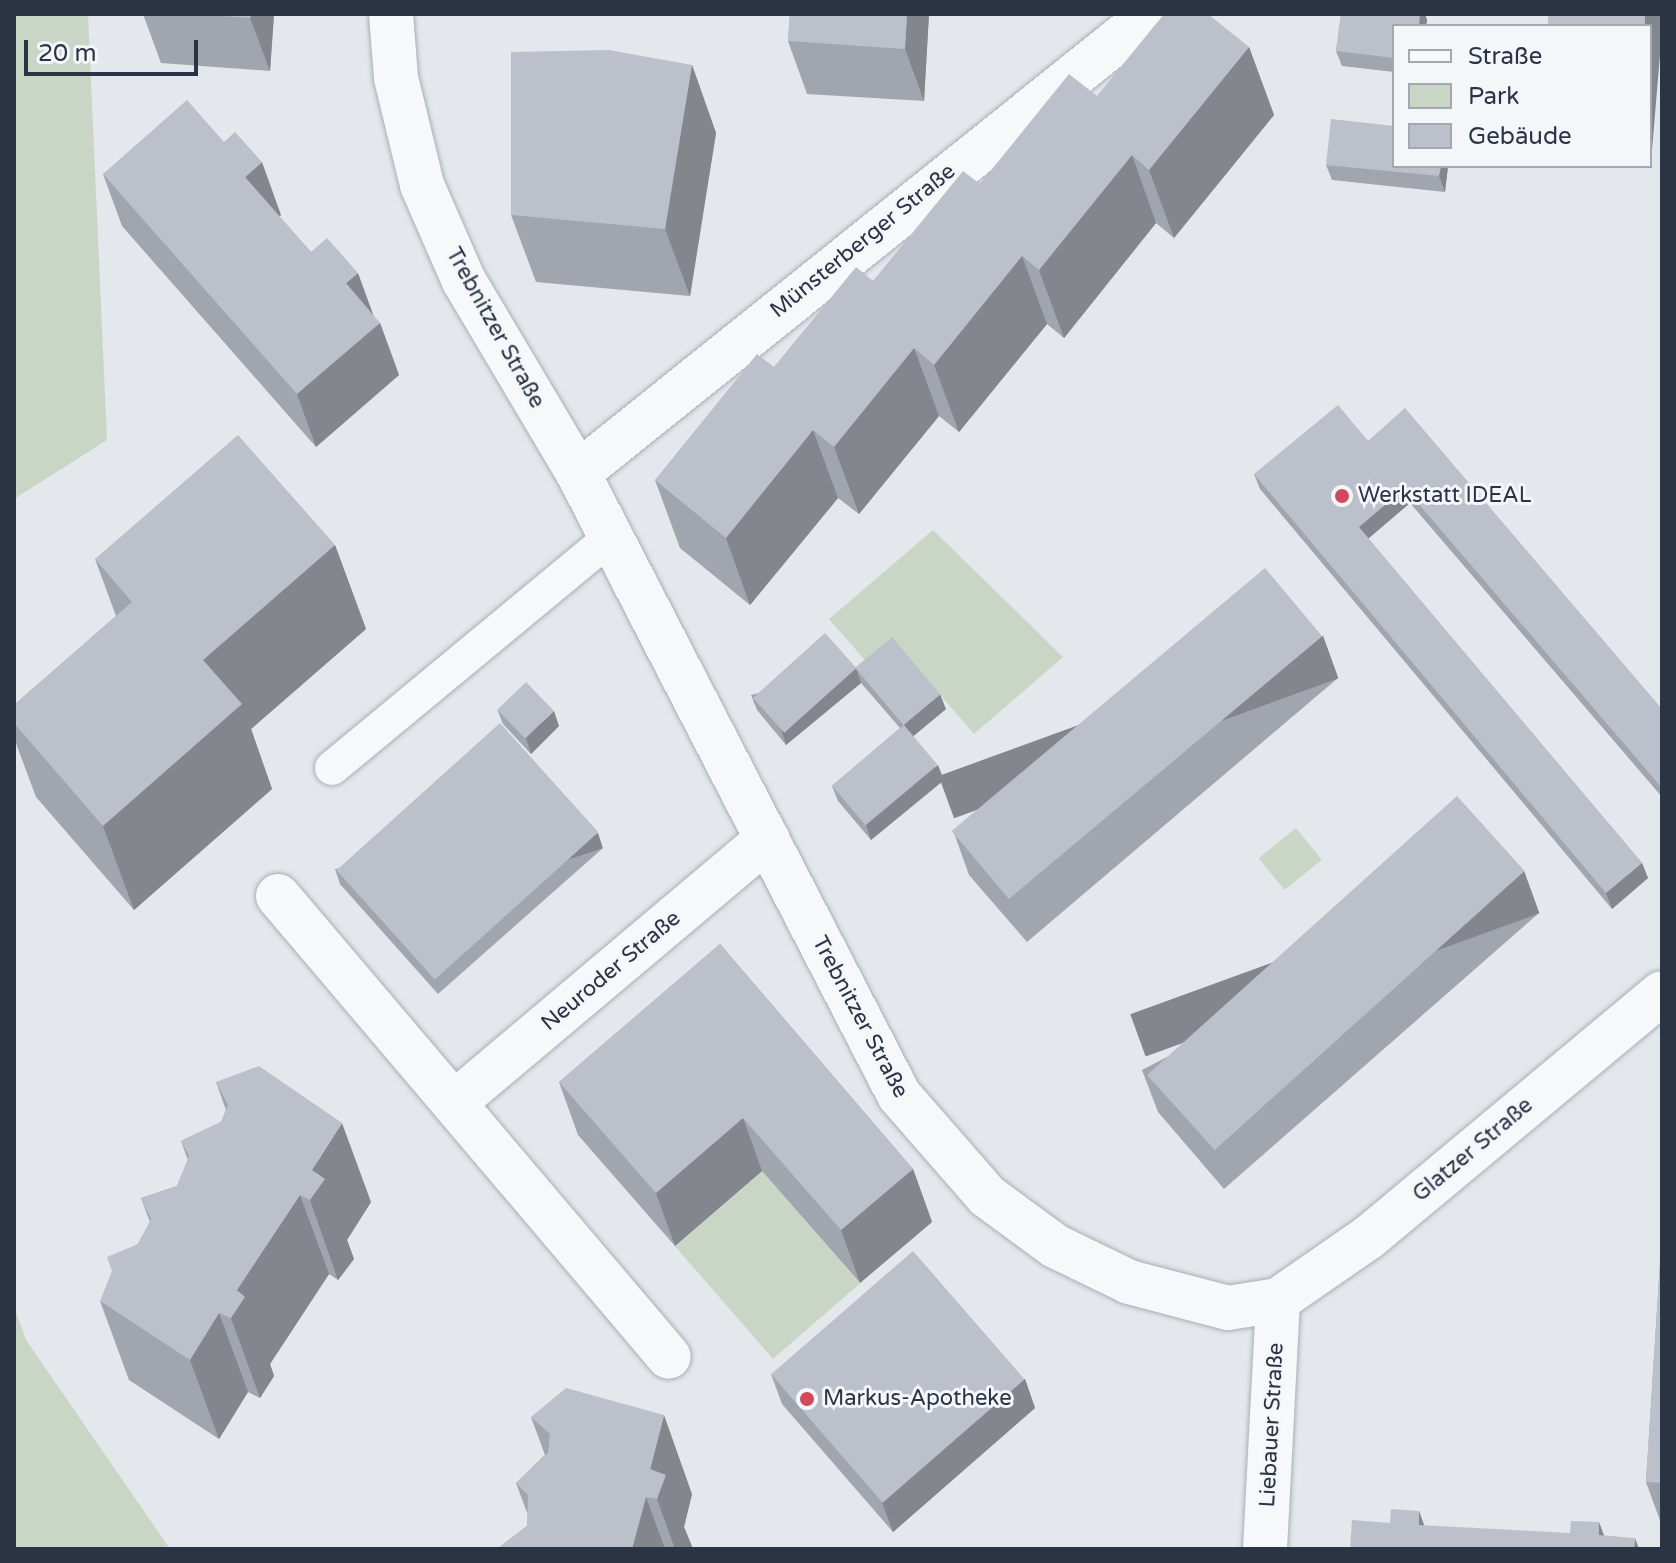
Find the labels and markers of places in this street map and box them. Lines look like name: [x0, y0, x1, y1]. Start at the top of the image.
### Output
place label: Werkstatt IDEAL: [1358, 483, 1531, 509]
marker: Werkstatt IDEAL: [1333, 487, 1351, 505]
place label: Markus-Apotheke: [823, 1386, 1012, 1412]
marker: Markus-Apotheke: [798, 1390, 816, 1408]

